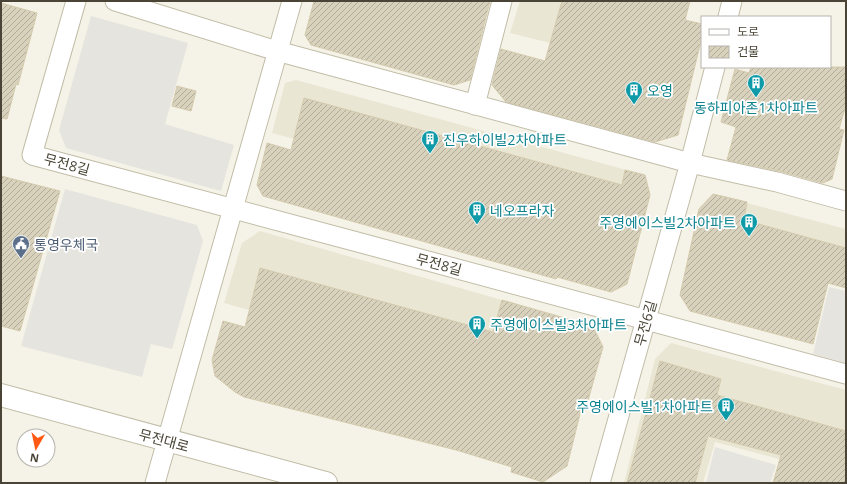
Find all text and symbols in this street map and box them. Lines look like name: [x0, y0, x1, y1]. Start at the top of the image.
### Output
legend: [701, 16, 831, 68]
text: 도로: [737, 23, 759, 40]
text: 건물: [737, 43, 759, 60]
building icon: 동하피아존1차아파트: [746, 73, 766, 98]
building icon: 오영: [624, 80, 644, 105]
place label: 오영: [647, 81, 673, 100]
place label: 동하피아존1차아파트: [694, 98, 818, 117]
building icon: 진우하이빌2차아파트: [420, 129, 440, 154]
place label: 진우하이빌2차아파트: [443, 130, 567, 149]
street label: 무전8길: [42, 149, 92, 179]
building icon: 네오프라자: [467, 200, 487, 225]
place label: 네오프라자: [490, 201, 555, 220]
building icon: 주영에이스빌2차아파트: [739, 212, 759, 237]
place label: 주영에이스빌2차아파트: [599, 213, 736, 232]
public building icon: 통영우체국: [11, 234, 31, 259]
place label: 통영우체국: [34, 235, 99, 254]
street label: 무전8길: [414, 249, 464, 279]
street label: 무전6길: [629, 298, 661, 348]
building icon: 주영에이스빌3차아파트: [467, 314, 487, 339]
place label: 주영에이스빌3차아파트: [490, 315, 627, 334]
building icon: 주영에이스빌1차아파트: [716, 396, 736, 421]
place label: 주영에이스빌1차아파트: [576, 397, 713, 416]
street label: 무전대로: [137, 424, 191, 456]
north arrow: [16, 428, 56, 468]
text: N: [29, 450, 40, 466]

